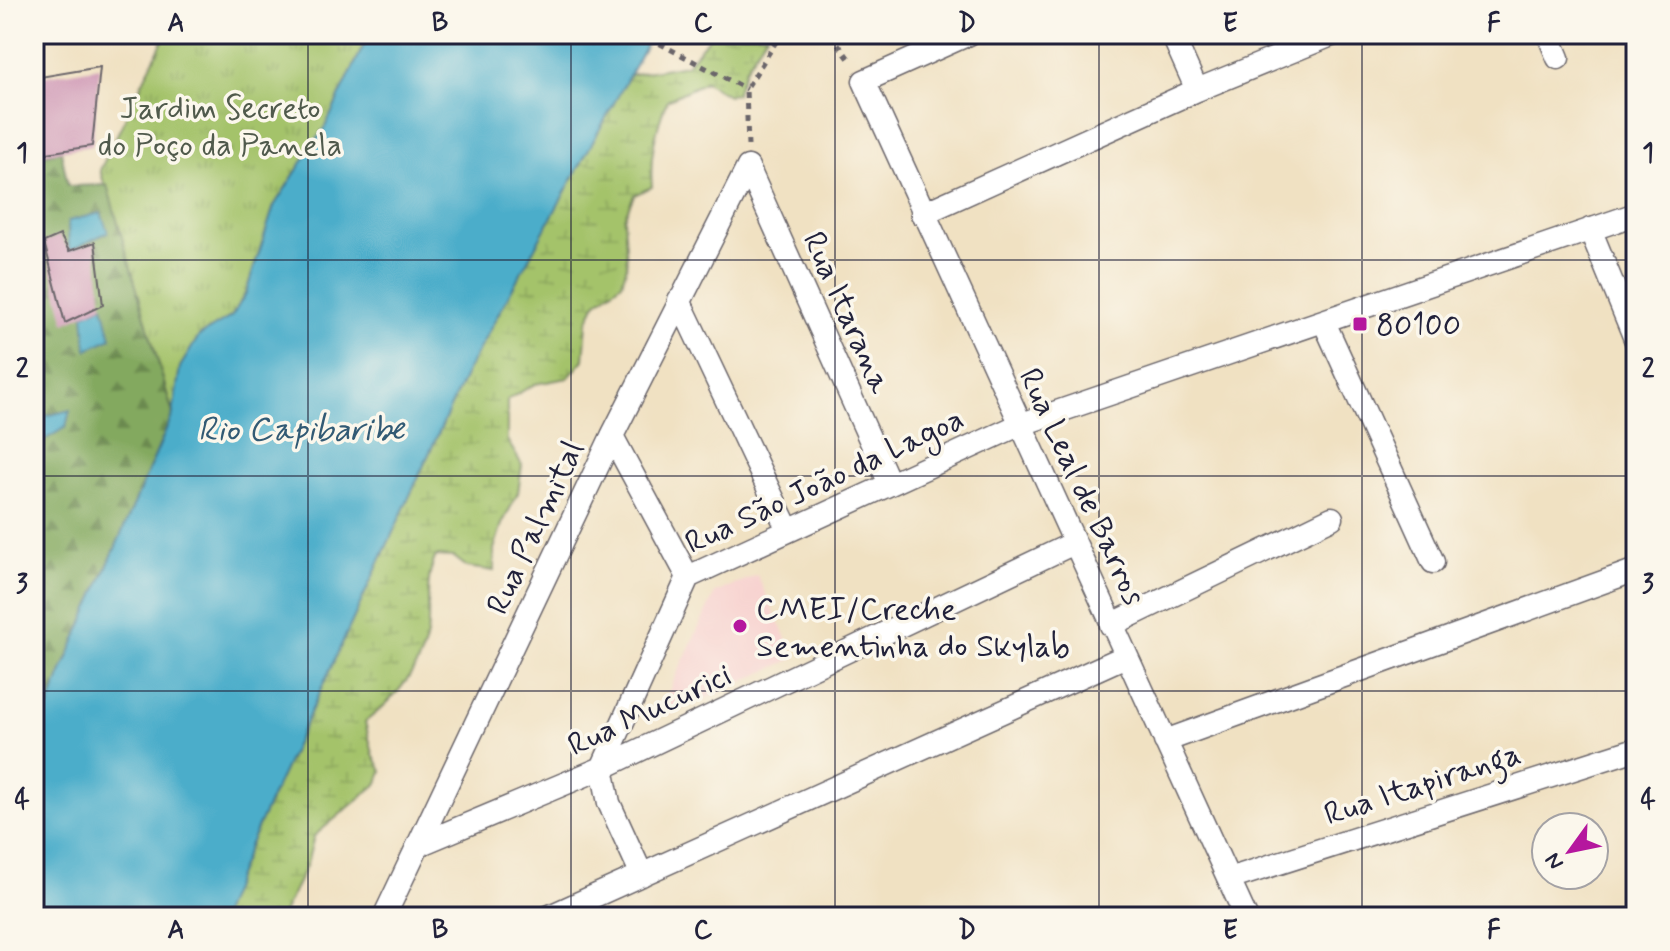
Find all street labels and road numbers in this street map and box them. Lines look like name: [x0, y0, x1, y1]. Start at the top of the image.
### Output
street label: Rua Itarana: [792, 225, 901, 401]
street label: Rua Leal de Barros: [1008, 361, 1155, 612]
street label: Rua São João da Lagoa: [679, 399, 972, 567]
street label: Rua Palmital: [477, 434, 594, 621]
street label: Rua Mucurici: [561, 655, 738, 767]
street label: Rua Itapiranga: [1319, 733, 1527, 839]

